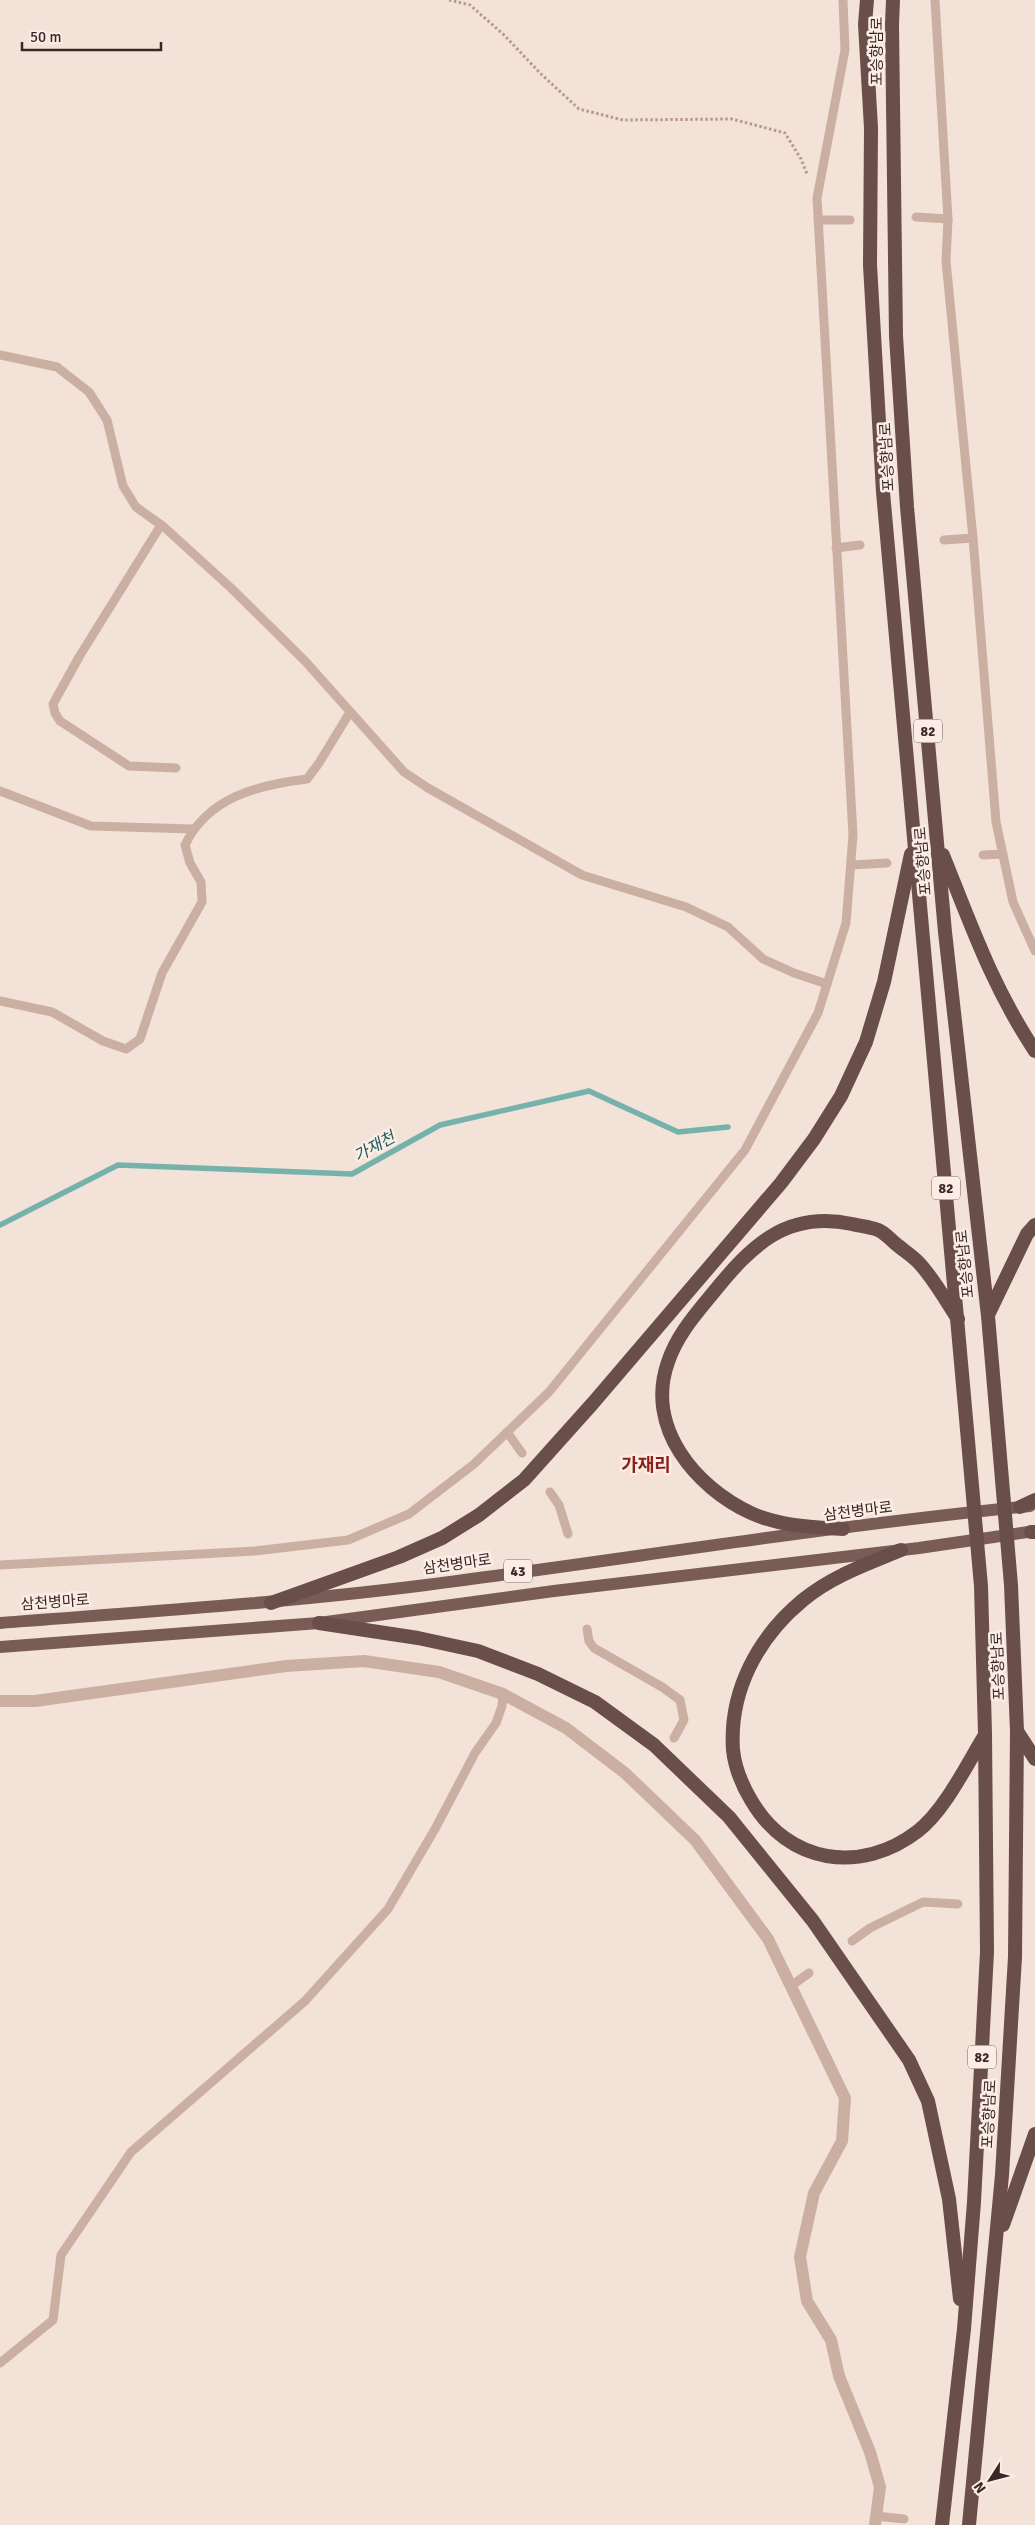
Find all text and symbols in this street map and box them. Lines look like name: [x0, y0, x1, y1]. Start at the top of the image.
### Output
street label: 포승향남로: [868, 16, 886, 86]
scale bar: [22, 20, 161, 52]
text: 50 m: [30, 28, 61, 46]
street label: 포승향남로: [876, 422, 898, 492]
road number: 82: [914, 719, 942, 742]
street label: 포승향남로: [911, 826, 935, 896]
water label: 가재천: [350, 1126, 401, 1166]
road number: 82: [932, 1176, 960, 1200]
street label: 포승향남로: [952, 1229, 978, 1299]
district label: 가재리: [621, 1454, 671, 1476]
street label: 삼천병마로: [823, 1498, 893, 1524]
street label: 삼천병마로: [422, 1550, 492, 1578]
road number: 43: [504, 1560, 532, 1582]
street label: 삼천병마로: [20, 1591, 90, 1613]
street label: 포승향남로: [988, 1631, 1008, 1701]
road number: 82: [968, 2045, 996, 2068]
street label: 포승향남로: [978, 2079, 1000, 2149]
north arrow: [965, 2455, 1015, 2505]
text: N: [970, 2478, 990, 2496]

